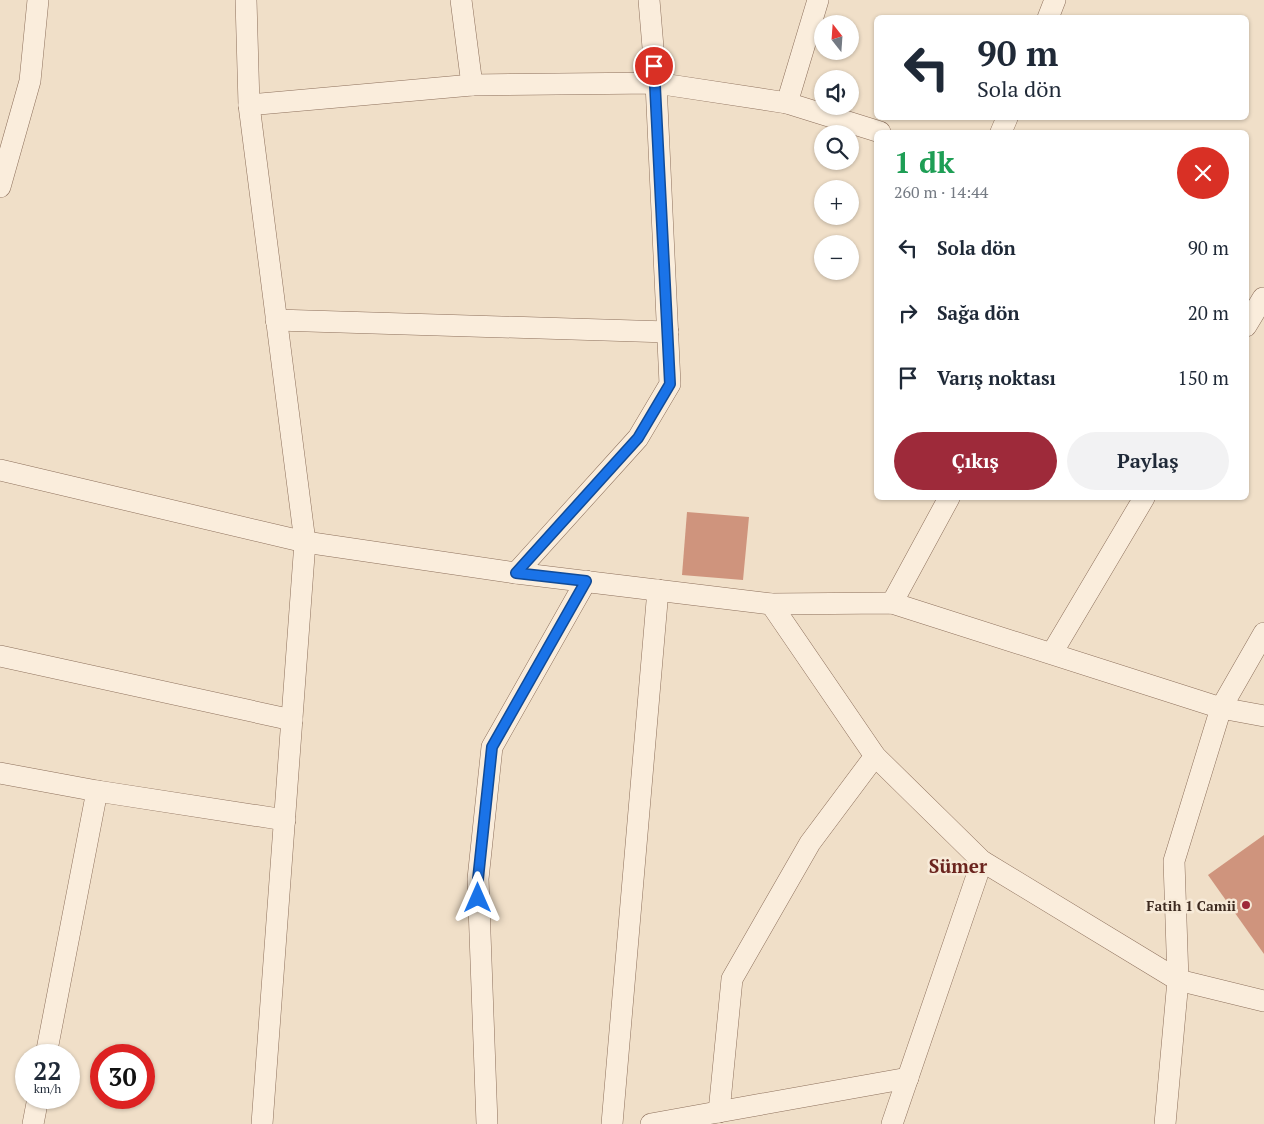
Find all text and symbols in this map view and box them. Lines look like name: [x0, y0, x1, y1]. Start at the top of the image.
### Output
north arrow: [814, 15, 859, 60]
map controls: [814, 15, 859, 280]
text: 90 m: [977, 30, 1058, 76]
icon: left: [894, 35, 959, 100]
pin: [633, 45, 675, 87]
icon: arrive: [640, 52, 668, 80]
button: sound: [814, 70, 859, 115]
text: Sola dön: [977, 74, 1061, 103]
button: search: [814, 125, 859, 170]
text: 1 dk: [894, 142, 955, 182]
button: close: [1177, 147, 1229, 199]
button: +: [814, 180, 859, 225]
text: 260 m · 14:44: [894, 181, 988, 203]
icon: left: [894, 234, 922, 262]
button: −: [814, 235, 859, 280]
text: Sola dön: [937, 235, 1016, 260]
text: 90 m: [1188, 235, 1229, 260]
icon: right: [894, 299, 922, 327]
text: Sağa dön: [937, 300, 1020, 325]
text: 20 m: [1188, 300, 1229, 325]
icon: arrive: [894, 364, 922, 392]
text: Varış noktası: [937, 365, 1056, 390]
text: 150 m: [1178, 365, 1229, 390]
button: Çıkış: [894, 432, 1057, 490]
button: Paylaş: [1067, 432, 1229, 490]
district label: Sümer: [929, 853, 988, 878]
position arrow: [451, 871, 503, 923]
place label: Fatih 1 Camii: [1146, 896, 1236, 915]
marker: Fatih 1 Camii: [1240, 899, 1252, 911]
speed limit sign: 30: [90, 1044, 155, 1109]
text: 22: [33, 1054, 62, 1087]
text: km/h: [34, 1081, 61, 1096]

